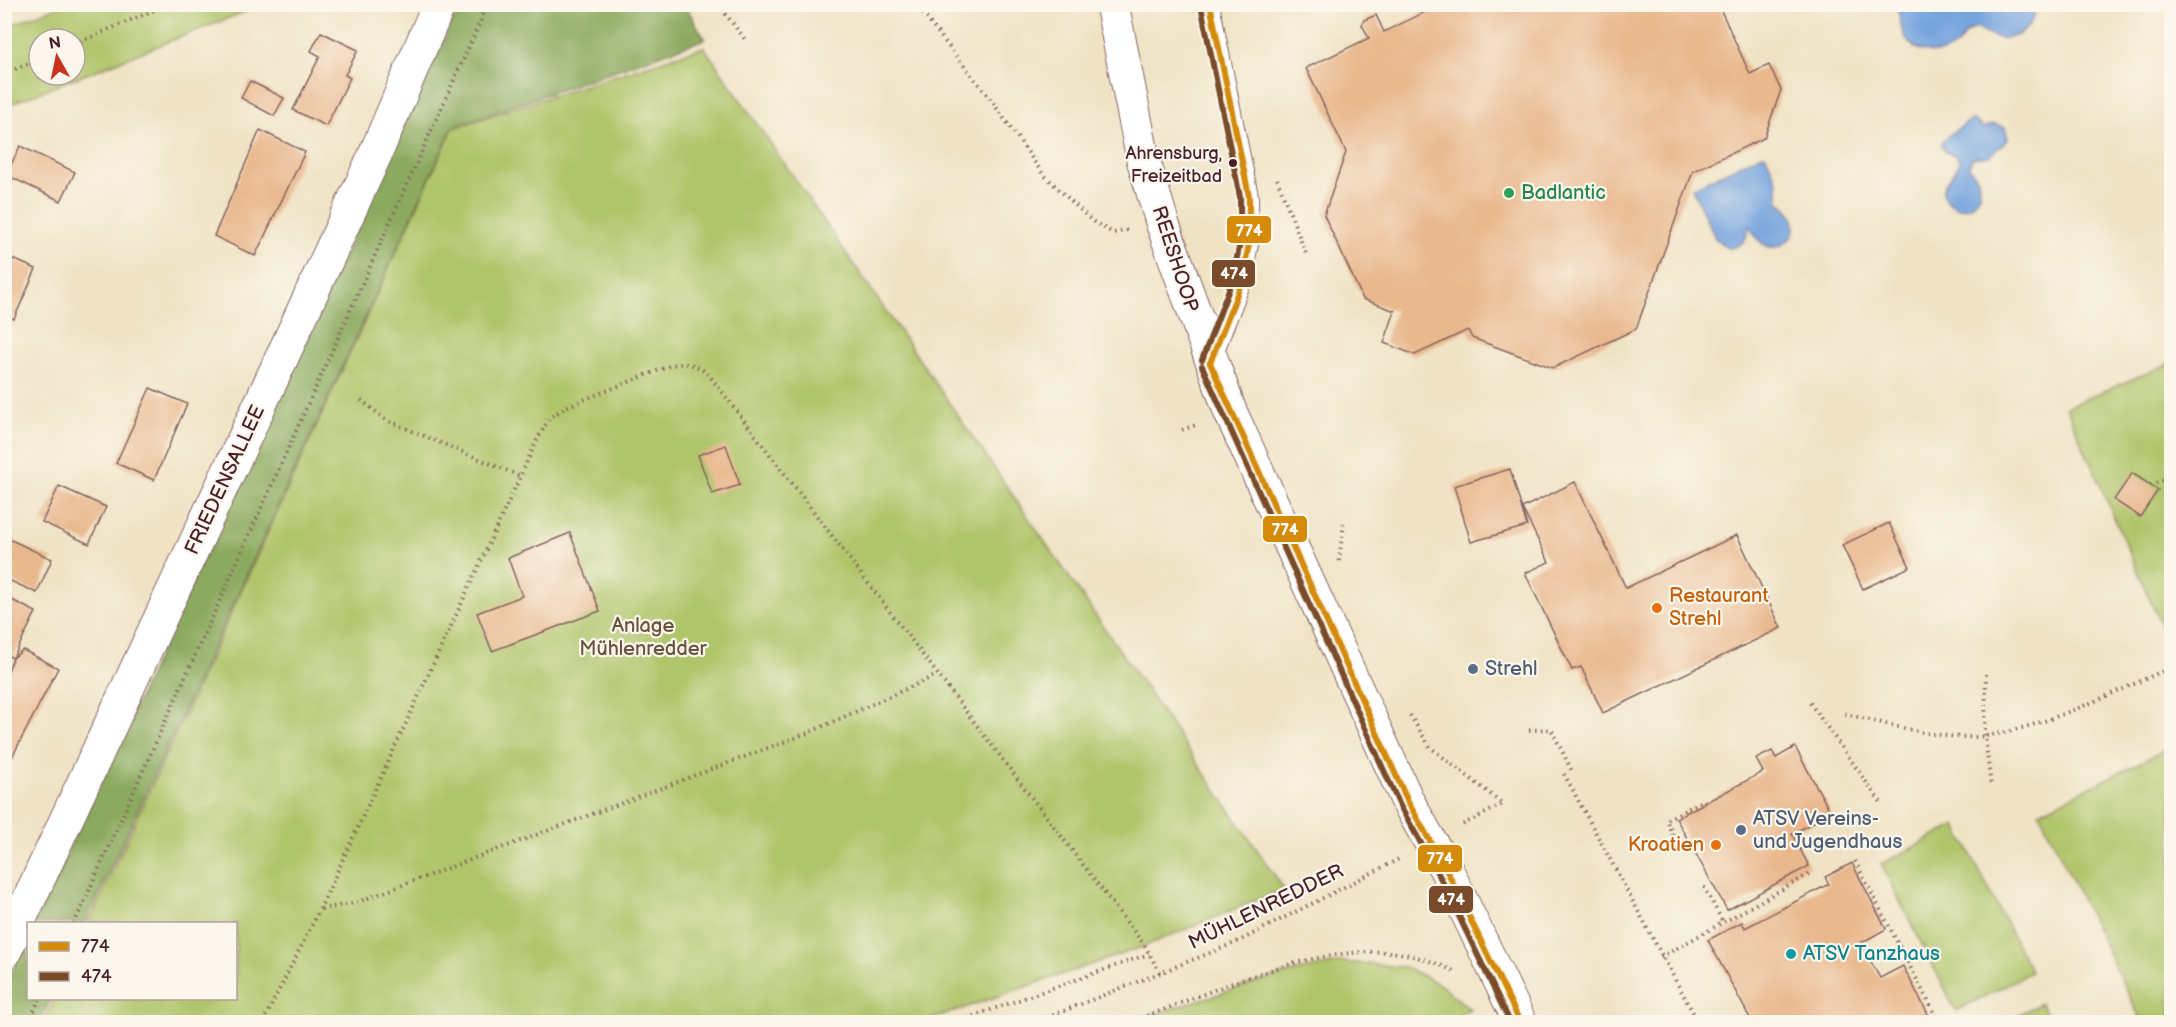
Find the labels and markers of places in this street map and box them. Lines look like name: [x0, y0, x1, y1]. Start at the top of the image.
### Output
place label: Ahrensburg, Freizeitbad: [1125, 143, 1222, 187]
marker: Ahrensburg, Freizeitbad: [1227, 157, 1239, 169]
place label: Badlantic: [1521, 181, 1606, 205]
marker: Badlantic: [1502, 186, 1516, 200]
place label: Restaurant Strehl: [1669, 584, 1769, 631]
marker: Restaurant Strehl: [1650, 601, 1664, 615]
place label: Strehl: [1485, 657, 1537, 681]
marker: Strehl: [1466, 662, 1480, 676]
place label: ATSV Vereins- und Jugendhaus: [1753, 807, 1902, 854]
marker: ATSV Vereins- und Jugendhaus: [1734, 823, 1748, 837]
place label: Kroatien: [1628, 833, 1704, 857]
marker: Kroatien: [1709, 838, 1723, 852]
place label: ATSV Tanzhaus: [1803, 942, 1940, 966]
marker: ATSV Tanzhaus: [1784, 947, 1798, 961]

